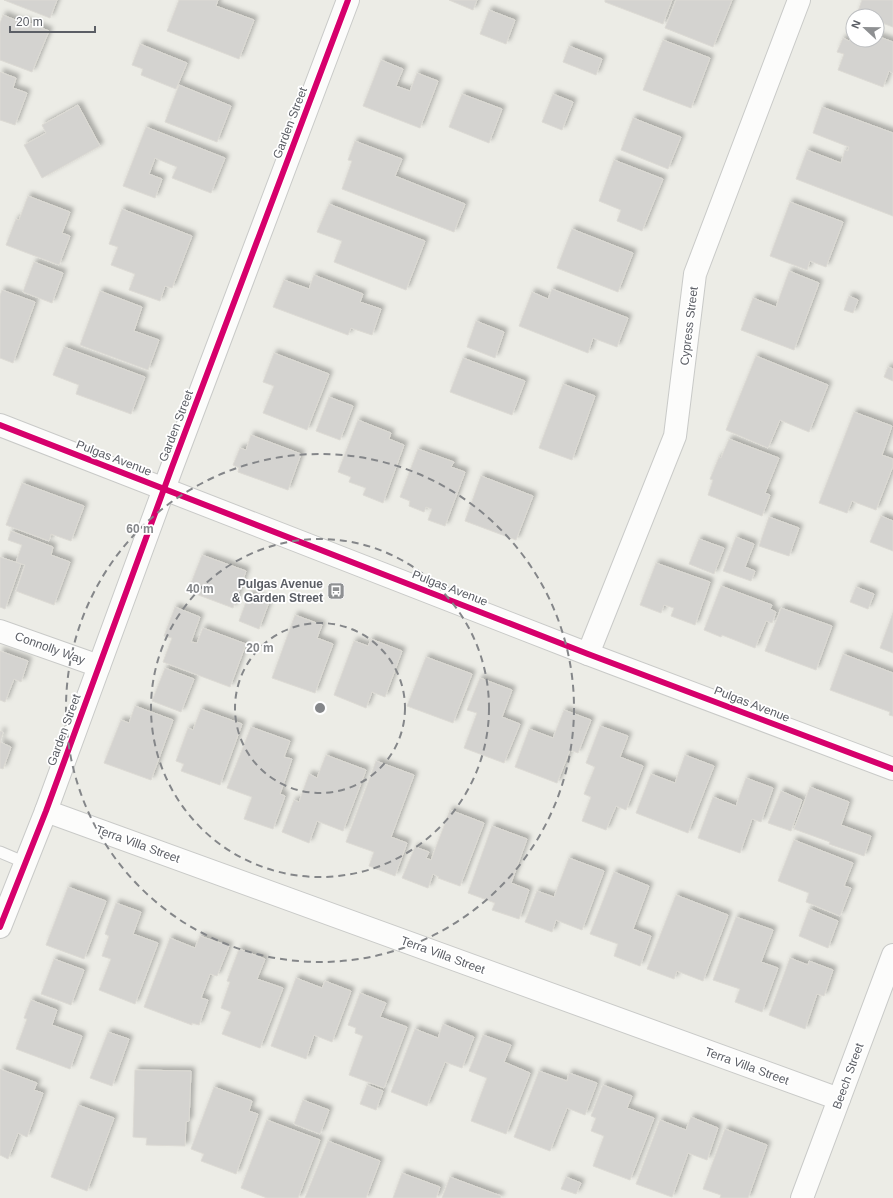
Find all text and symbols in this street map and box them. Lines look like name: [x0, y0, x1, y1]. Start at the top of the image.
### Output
scale bar: [10, 8, 95, 34]
north arrow: [845, 8, 885, 48]
text: 20 m: [16, 15, 43, 29]
text: N: [849, 18, 863, 30]
street label: Garden Street: [270, 85, 310, 161]
street label: Cypress Street: [677, 285, 701, 366]
street label: Garden Street: [156, 388, 196, 464]
street label: Pulgas Avenue: [74, 437, 154, 479]
text: 60 m: [126, 522, 154, 536]
street label: Pulgas Avenue: [410, 567, 490, 609]
place label: Pulgas Avenue & Garden Street: [232, 577, 323, 605]
bus stop icon: Pulgas Avenue & Garden Street: [326, 581, 346, 601]
text: 40 m: [186, 582, 214, 596]
street label: Connolly Way: [13, 629, 87, 667]
text: 20 m: [246, 641, 274, 655]
street label: Pulgas Avenue: [712, 683, 792, 725]
street label: Garden Street: [45, 692, 84, 768]
centre of rings: [313, 701, 327, 715]
street label: Terra Villa Street: [94, 822, 183, 866]
street label: Terra Villa Street: [399, 933, 488, 977]
street label: Beech Street: [830, 1040, 867, 1111]
street label: Terra Villa Street: [703, 1044, 792, 1088]

